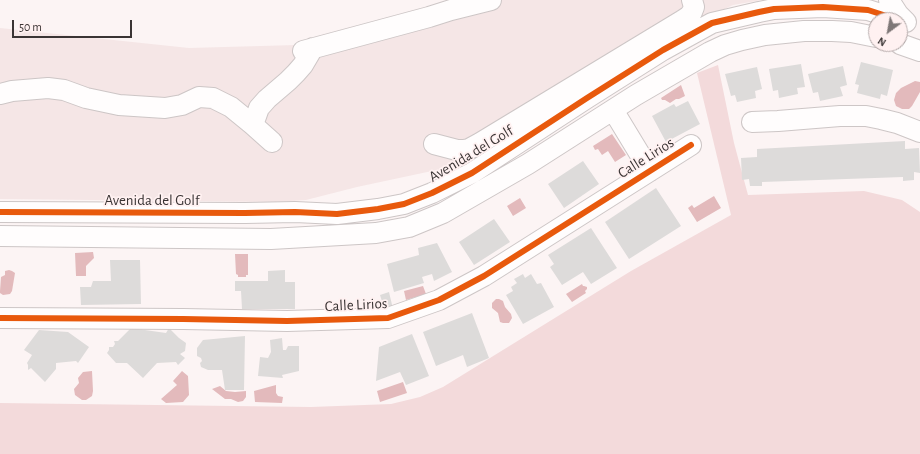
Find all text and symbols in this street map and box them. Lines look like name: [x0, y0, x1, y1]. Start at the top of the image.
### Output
scale bar: [14, 12, 134, 38]
north arrow: [868, 12, 908, 52]
text: 50 m: [19, 21, 42, 33]
text: N: [876, 35, 888, 48]
street label: Avenida del Golf: [426, 122, 516, 186]
street label: Calle Lirios: [615, 134, 677, 182]
street label: Avenida del Golf: [104, 191, 200, 209]
street label: Calle Lirios: [324, 294, 388, 316]

